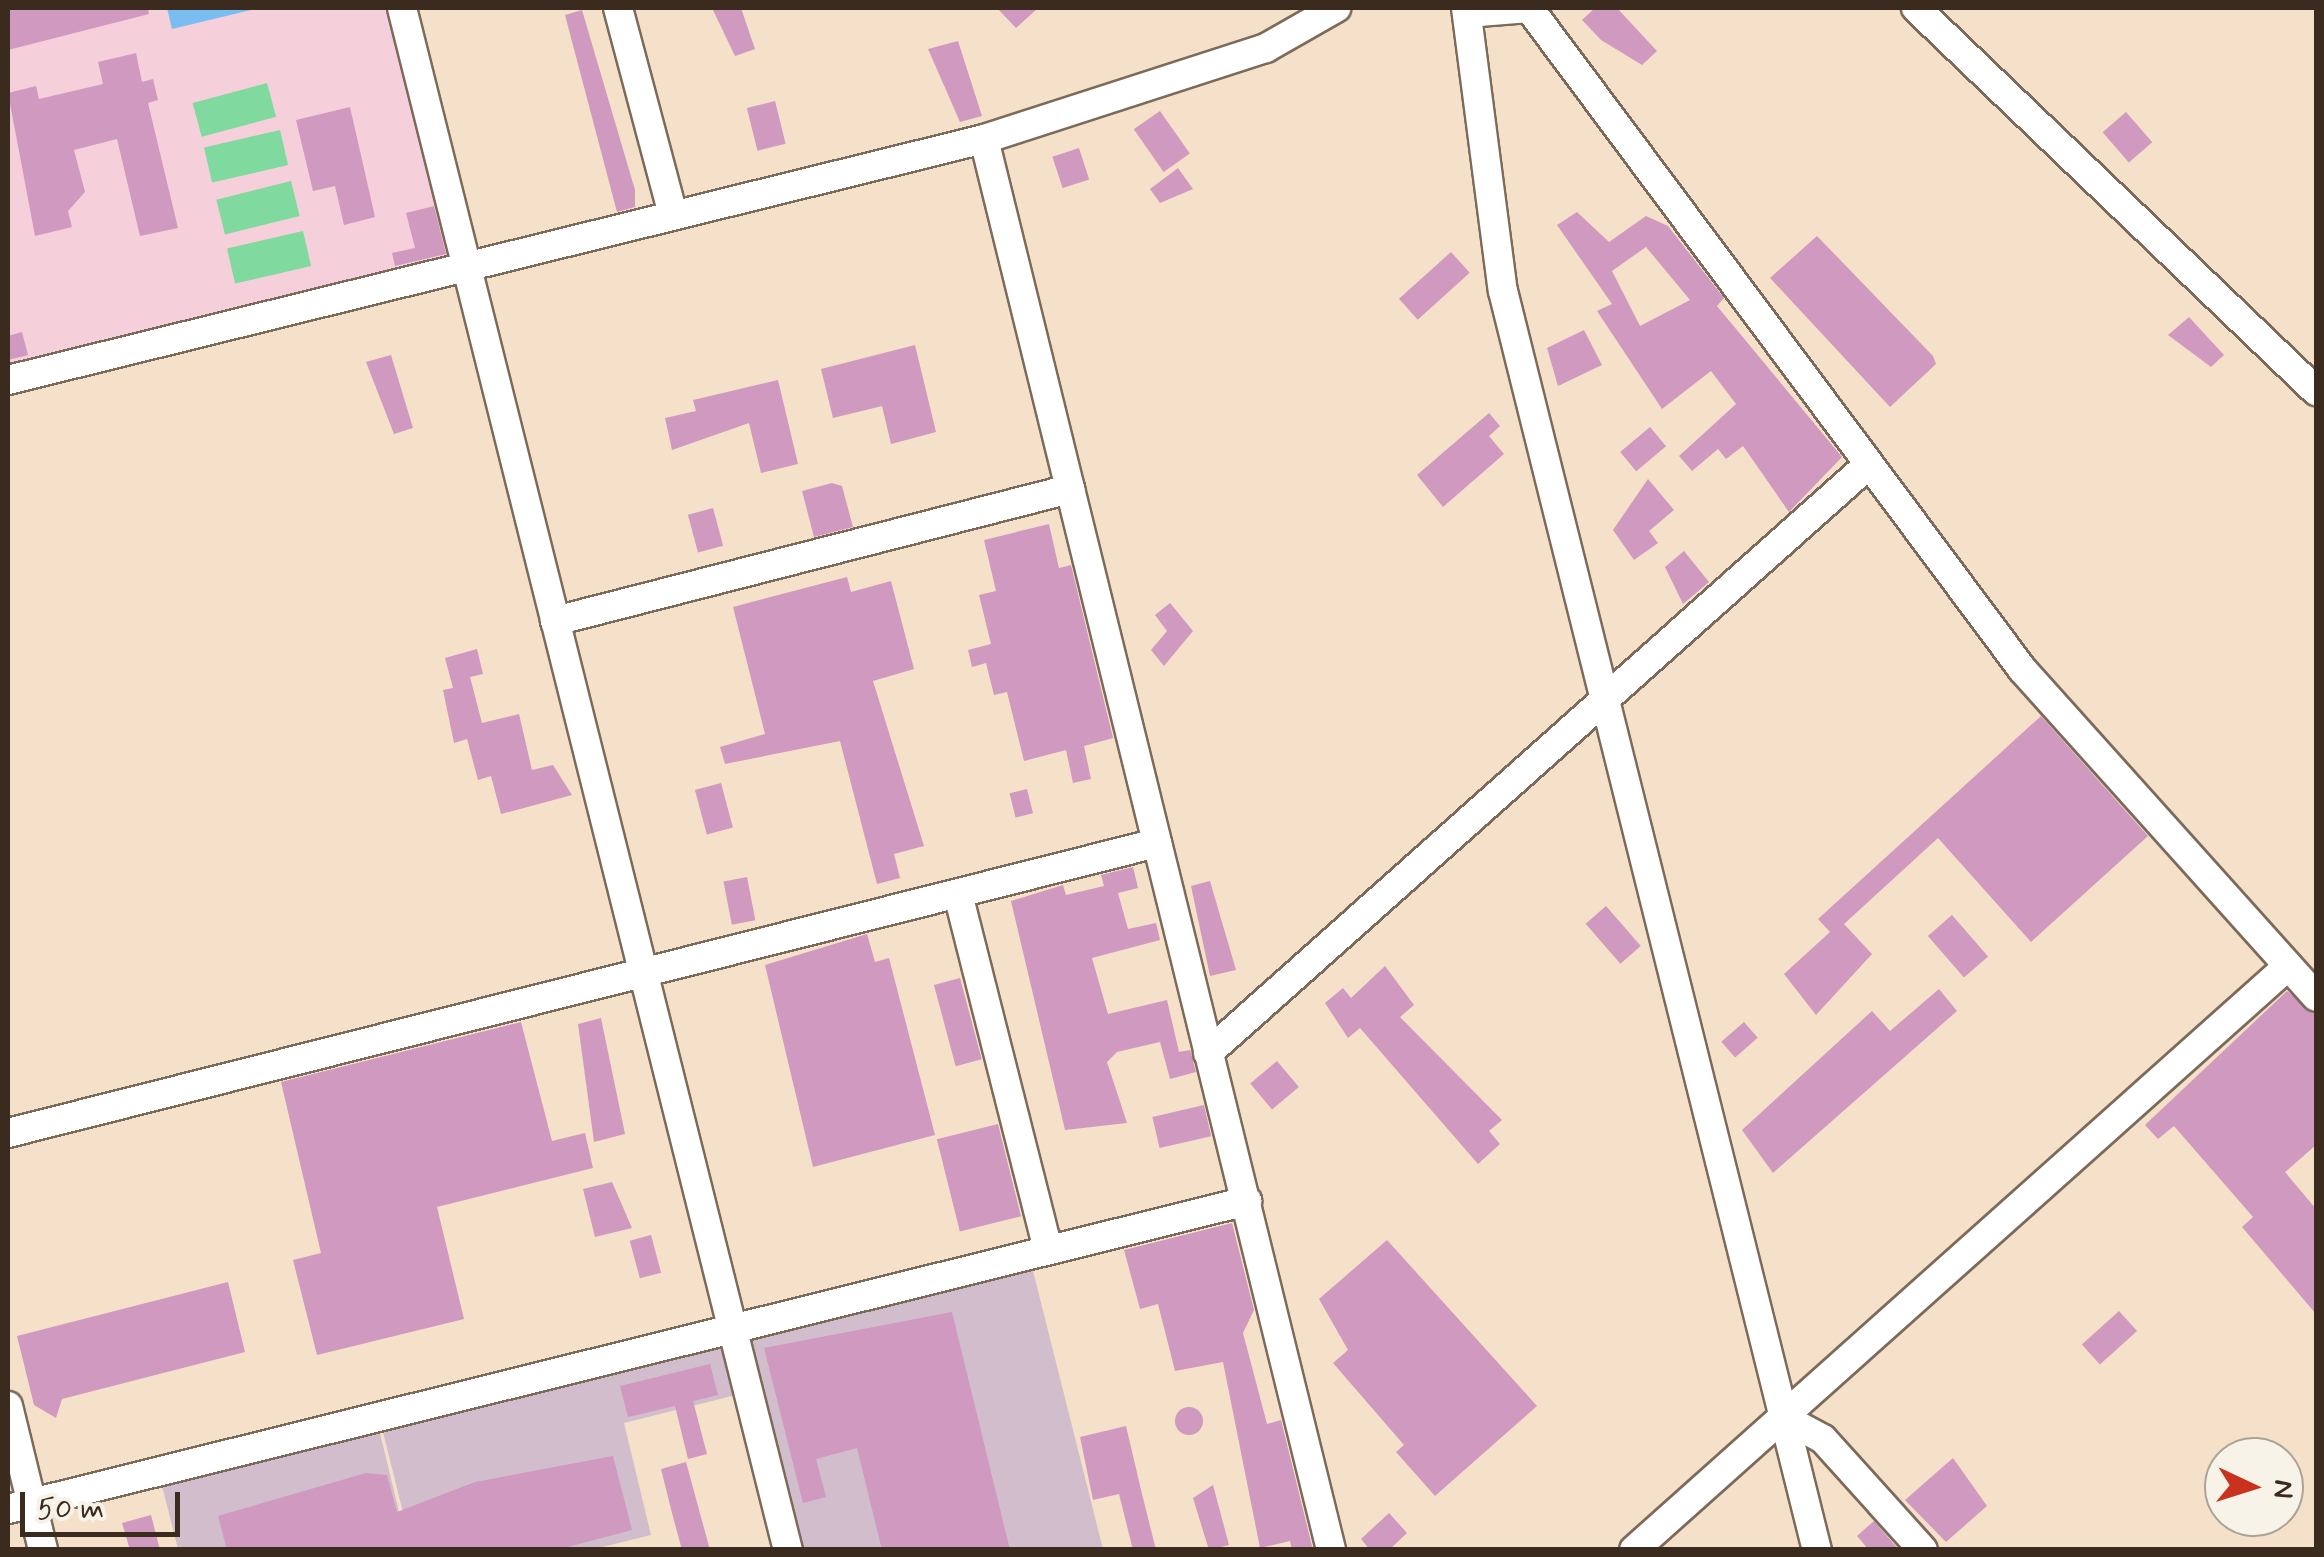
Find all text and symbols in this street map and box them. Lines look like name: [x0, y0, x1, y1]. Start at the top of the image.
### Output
north arrow: [2204, 1437, 2304, 1537]
scale bar: [25, 1472, 185, 1534]
text: N: [2263, 1478, 2302, 1500]
text: 50 m: [37, 1490, 104, 1529]

